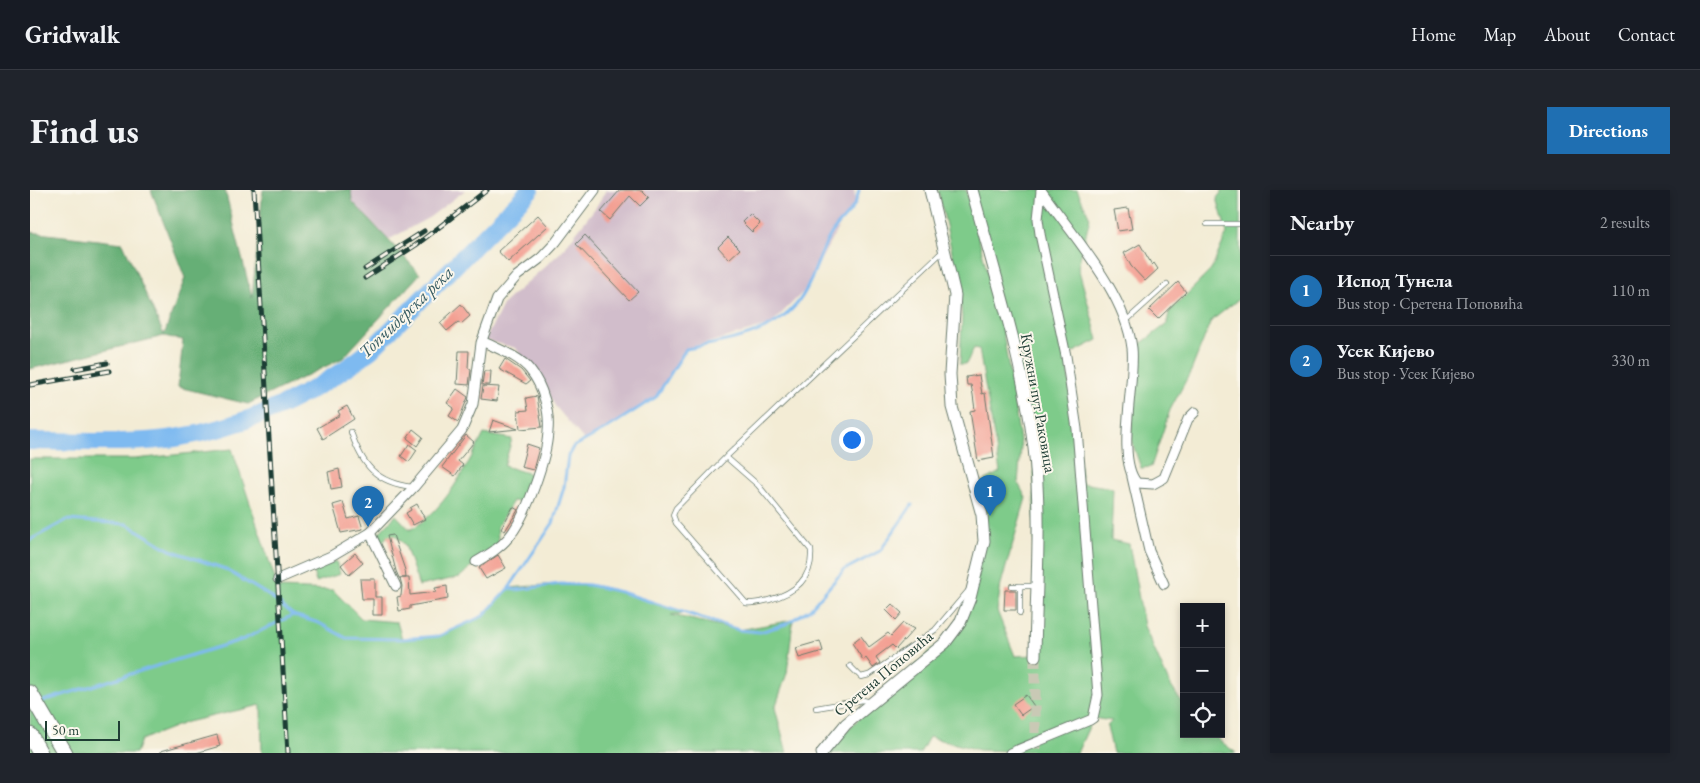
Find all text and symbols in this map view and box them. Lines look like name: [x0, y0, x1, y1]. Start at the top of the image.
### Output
text: Gridwalk: [25, 19, 120, 50]
text: Home: [1411, 23, 1456, 46]
text: Map: [1484, 23, 1516, 46]
text: About: [1544, 23, 1590, 46]
text: Contact: [1618, 23, 1675, 46]
button: Directions: [1547, 107, 1670, 154]
text: Find us: [30, 108, 139, 153]
text: Nearby: [1290, 209, 1354, 236]
text: 2 results: [1600, 212, 1650, 233]
water label: Топчидерска река: [353, 261, 459, 363]
text: Испод Тунела: [1337, 268, 1452, 293]
text: 1: [1302, 280, 1310, 301]
text: 110 m: [1611, 280, 1650, 301]
text: Bus stop · Сретена Поповића: [1337, 293, 1523, 314]
street label: Кружни пут Раковица: [1016, 332, 1061, 475]
text: Усек Кијево: [1337, 338, 1434, 363]
text: 2: [1302, 350, 1310, 371]
text: 330 m: [1611, 350, 1650, 371]
text: Bus stop · Усек Кијево: [1337, 363, 1475, 384]
your location: [839, 427, 865, 453]
pin: 1: [974, 475, 1006, 516]
pin: 2: [352, 486, 384, 527]
map controls: [1180, 603, 1225, 738]
button: +: [1180, 603, 1225, 648]
street label: Сретена Поповића: [829, 625, 938, 721]
button: −: [1180, 648, 1225, 693]
button: locate: [1180, 693, 1225, 738]
scale bar: [45, 718, 120, 741]
text: 50 m: [52, 721, 79, 739]

